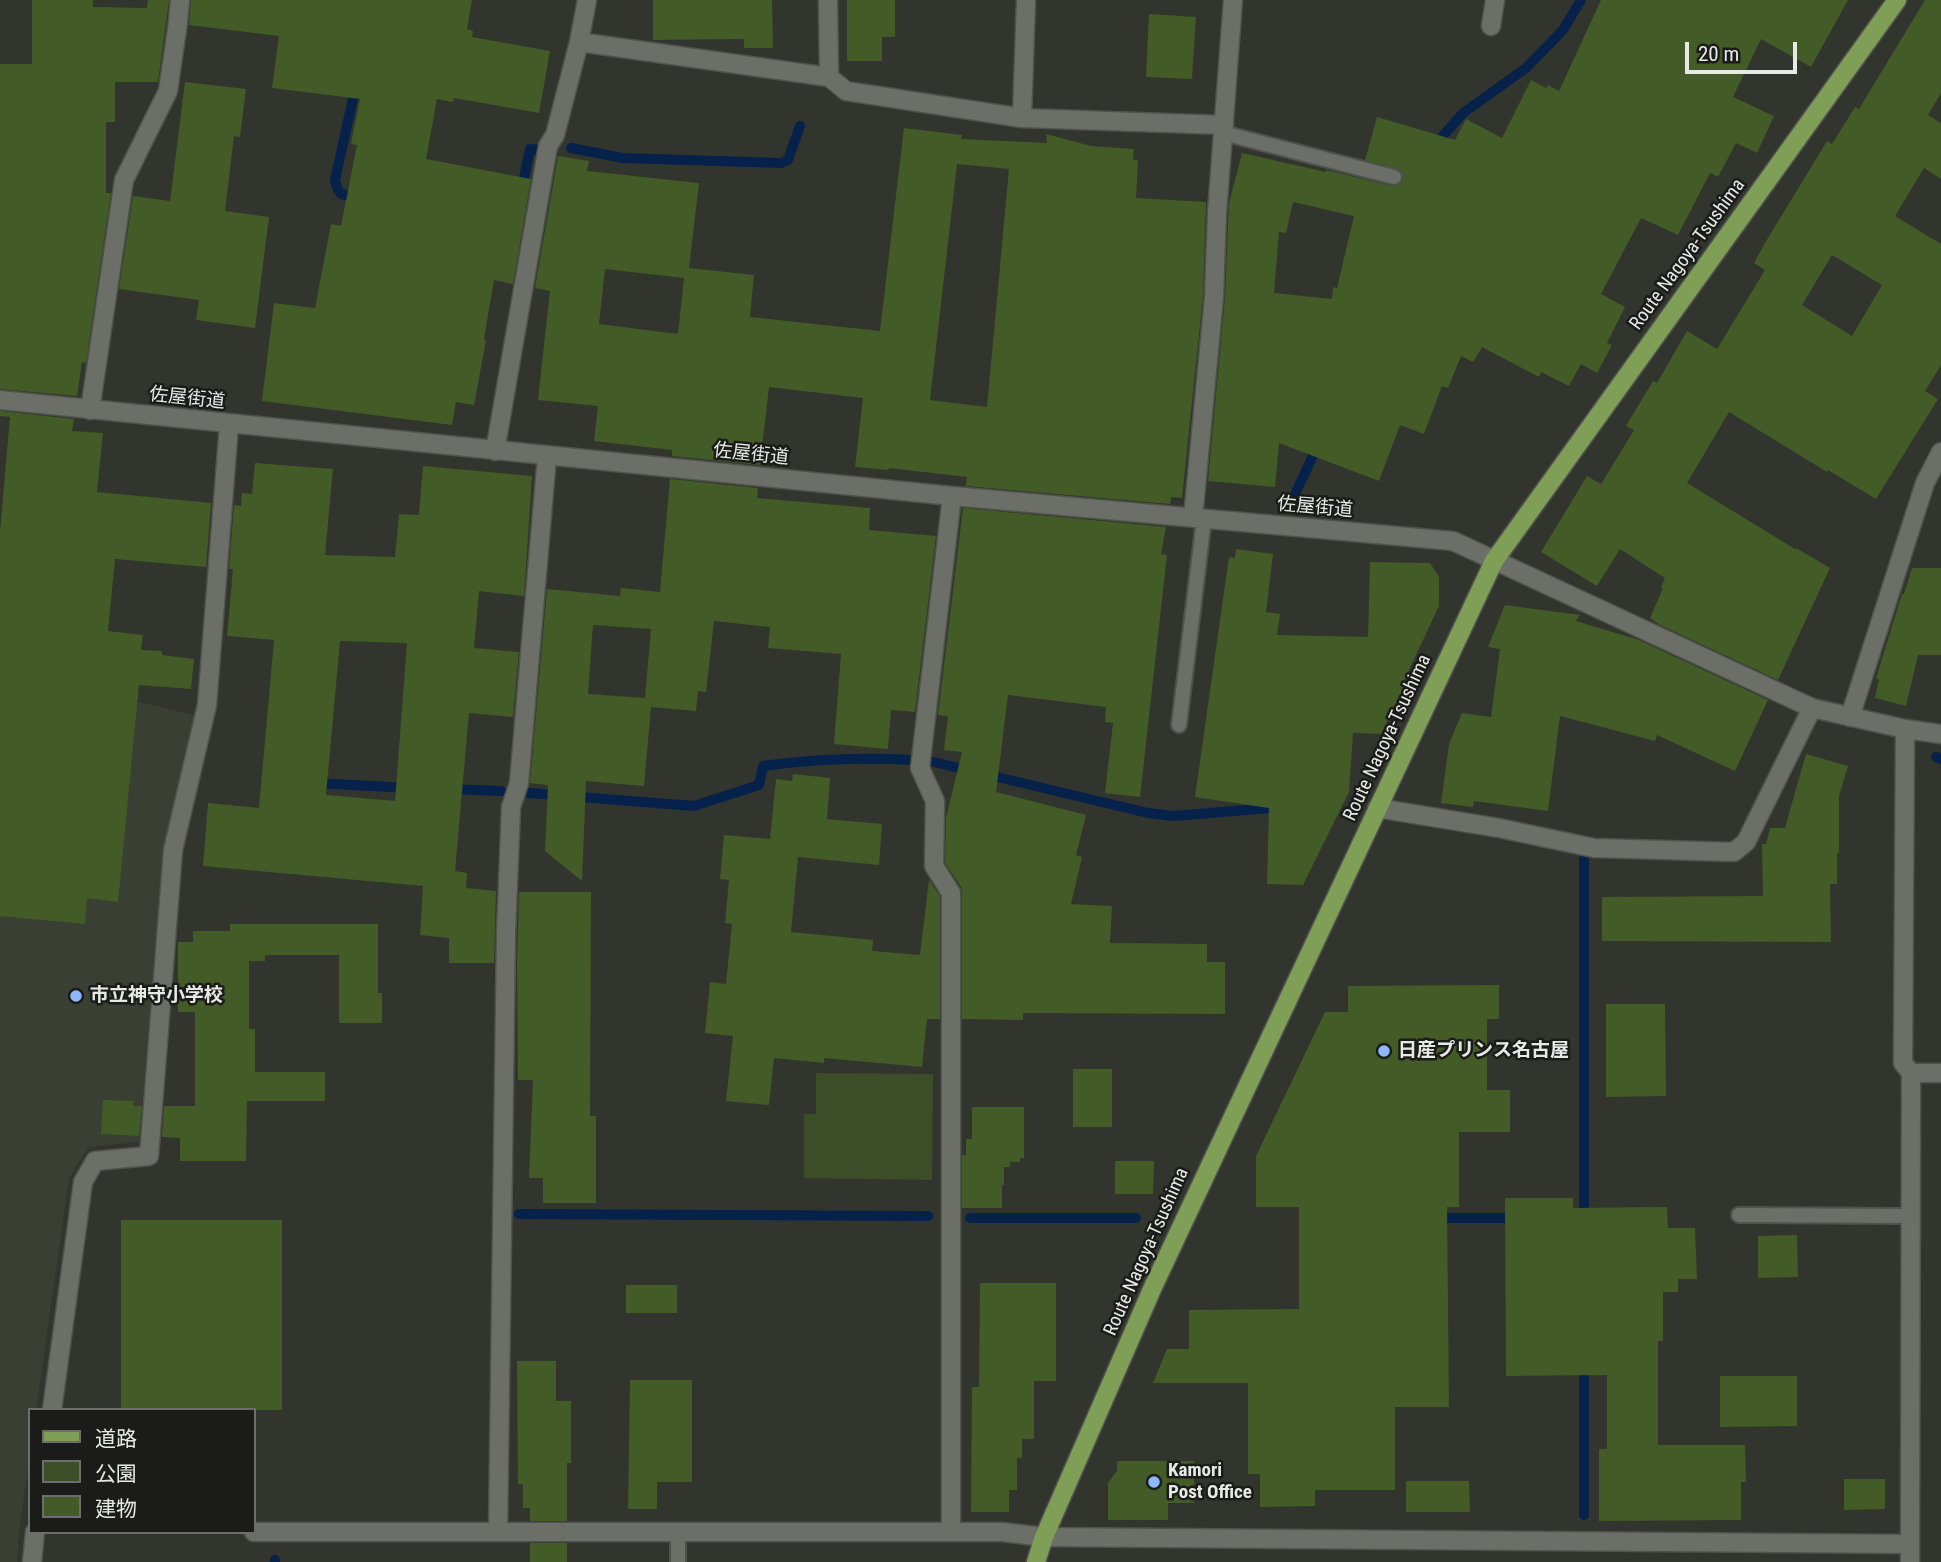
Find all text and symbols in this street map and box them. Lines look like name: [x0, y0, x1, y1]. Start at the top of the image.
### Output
scale bar: [1689, 28, 1801, 72]
text: 20 m: [1698, 42, 1739, 66]
street label: Route Nagoya-Tsushima: [1626, 175, 1750, 335]
street label: 佐屋街道: [148, 384, 226, 414]
street label: 佐屋街道: [712, 440, 790, 470]
street label: 佐屋街道: [1276, 493, 1354, 523]
street label: Route Nagoya-Tsushima: [1339, 651, 1437, 825]
place label: 市立神守小学校: [90, 985, 223, 1007]
marker: 市立神守小学校: [68, 988, 84, 1004]
place label: 日産プリンス名古屋: [1398, 1040, 1569, 1062]
marker: 日産プリンス名古屋: [1376, 1043, 1392, 1059]
street label: Route Nagoya-Tsushima: [1100, 1165, 1194, 1339]
legend: [28, 1408, 256, 1534]
text: 道路: [95, 1427, 137, 1451]
place label: Kamori Post Office: [1168, 1460, 1252, 1504]
text: 公園: [95, 1462, 137, 1486]
marker: Kamori Post Office: [1146, 1474, 1162, 1490]
text: 建物: [95, 1497, 137, 1521]

